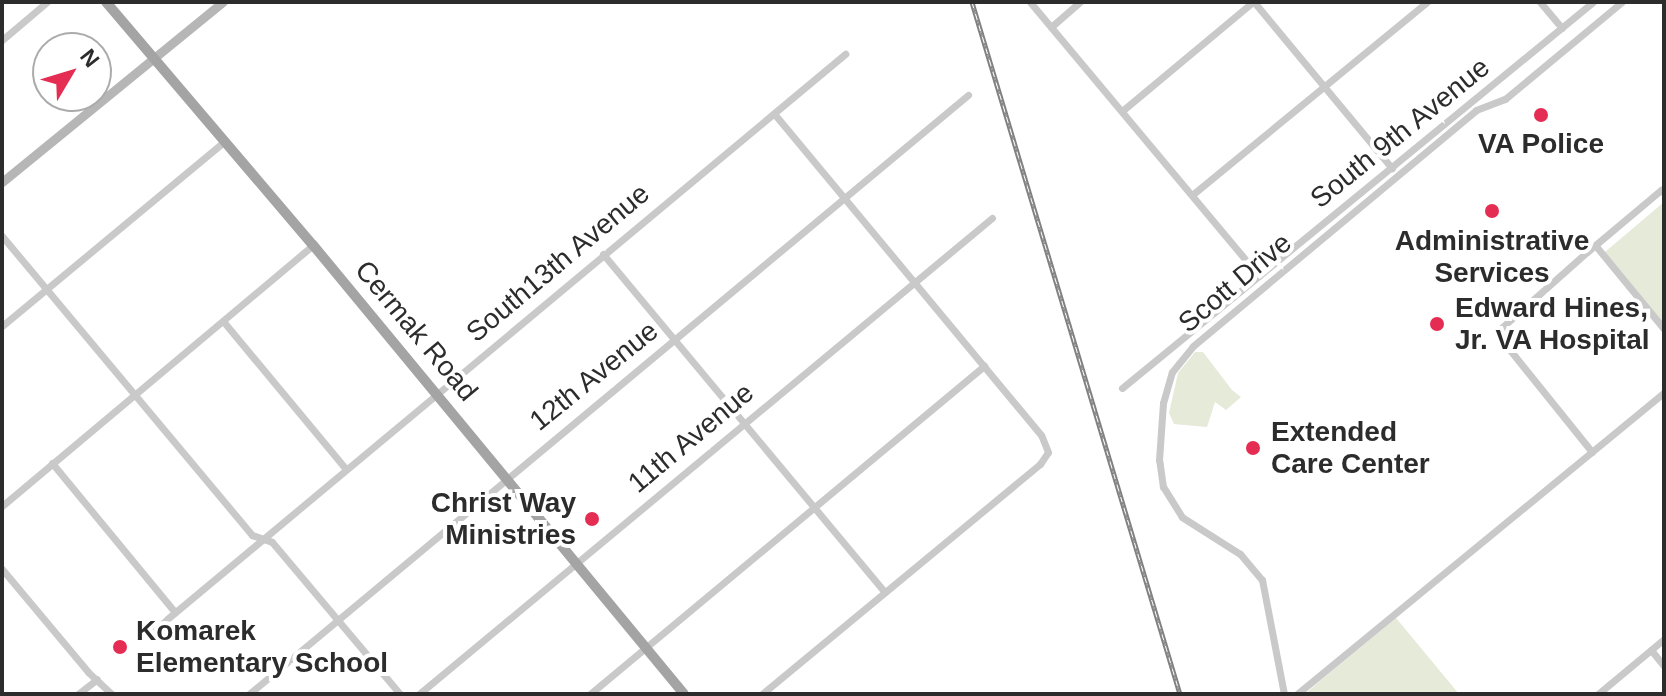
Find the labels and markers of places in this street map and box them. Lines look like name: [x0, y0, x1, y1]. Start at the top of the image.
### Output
marker: VA Police: [1532, 106, 1550, 124]
place label: VA Police: [1477, 127, 1605, 161]
marker: Administrative Services: [1483, 202, 1501, 220]
place label: Administrative Services: [1395, 224, 1589, 290]
place label: Edward Hines, Jr. VA Hospital: [1455, 291, 1651, 357]
marker: Edward Hines, Jr. VA Hospital: [1426, 313, 1448, 335]
place label: Extended Care Center: [1271, 415, 1430, 481]
marker: Extended Care Center: [1242, 437, 1264, 459]
place label: Christ Way Ministries: [431, 486, 576, 552]
marker: Christ Way Ministries: [583, 510, 601, 528]
place label: Komarek Elementary School: [136, 614, 388, 680]
marker: Komarek Elementary School: [111, 638, 129, 656]

